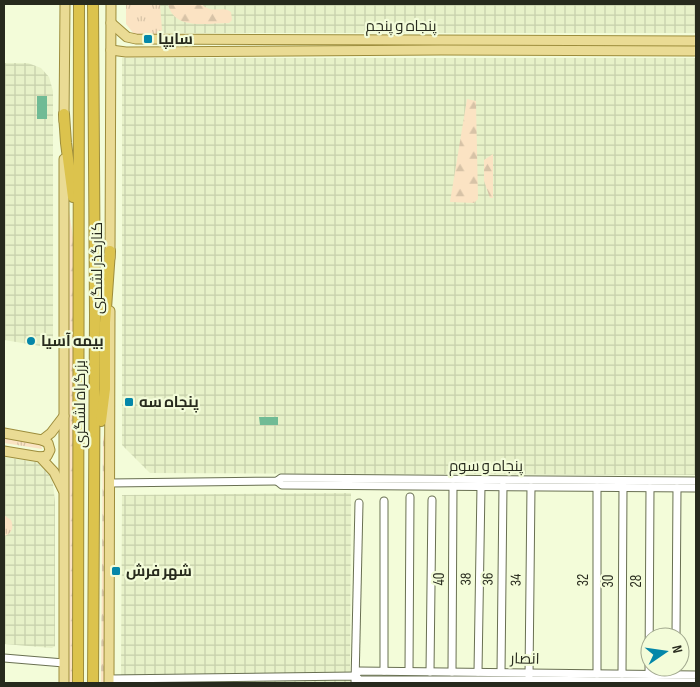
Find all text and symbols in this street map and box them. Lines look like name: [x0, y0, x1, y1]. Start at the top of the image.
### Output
street label: پنجاه و پنجم: [366, 17, 436, 36]
place label: سایپا: [158, 30, 193, 49]
marker: سایپا: [142, 33, 154, 45]
street label: کنارگذر لشگری: [88, 222, 107, 314]
place label: بیمه آسیا: [41, 332, 104, 351]
marker: بیمه آسیا: [25, 335, 37, 347]
street label: بزرگراه لشگری: [71, 360, 90, 448]
place label: پنجاه سه: [139, 393, 199, 413]
marker: پنجاه سه: [123, 396, 135, 408]
street label: پنجاه و سوم: [449, 457, 523, 476]
place label: شهر فرش: [126, 562, 192, 581]
marker: شهر فرش: [110, 565, 122, 577]
street label: 38: [456, 572, 476, 586]
street label: 36: [478, 572, 498, 586]
street label: 40: [430, 573, 449, 585]
street label: 34: [506, 574, 526, 586]
street label: 32: [574, 574, 593, 586]
street label: 30: [599, 575, 618, 587]
street label: 28: [627, 575, 646, 587]
north arrow: [640, 627, 690, 677]
text: N: [668, 644, 686, 655]
street label: انصار: [509, 649, 540, 669]

